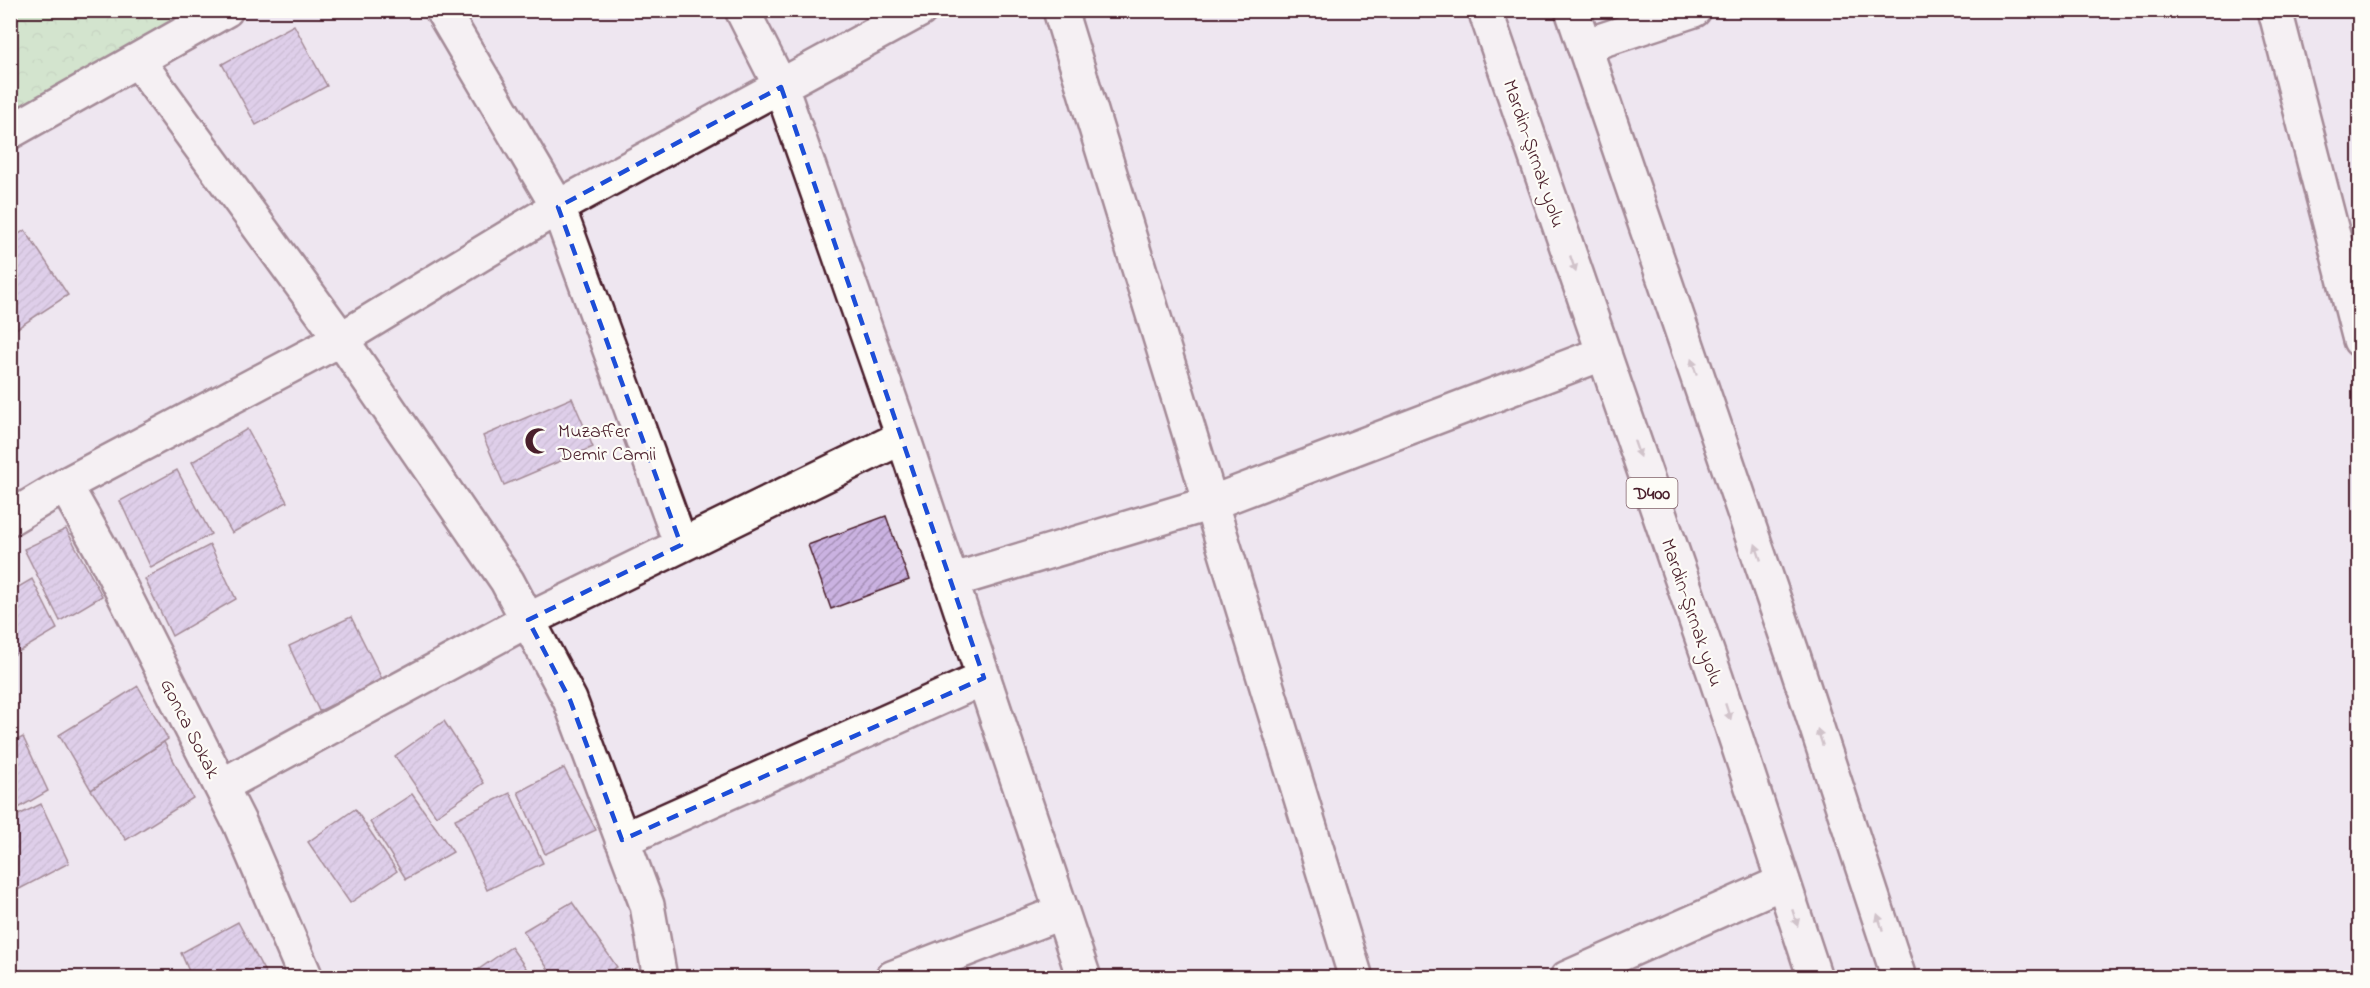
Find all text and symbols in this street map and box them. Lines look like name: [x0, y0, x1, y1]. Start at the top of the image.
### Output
street label: Mardin-Şırnak yolu: [1494, 76, 1572, 232]
one-way arrow: [1569, 255, 1578, 273]
one-way arrow: [1689, 358, 1699, 376]
place label: Muzaffer Demir Camii: [557, 418, 656, 470]
mosque icon: Muzaffer Demir Camii: [523, 426, 553, 456]
one-way arrow: [1632, 440, 1642, 458]
road number: D400: [1626, 478, 1678, 508]
street label: Mardin-Şırnak yolu: [1652, 535, 1730, 691]
one-way arrow: [1752, 543, 1762, 561]
street label: Gonca Sokak: [151, 674, 226, 784]
one-way arrow: [1723, 703, 1733, 721]
one-way arrow: [1814, 728, 1824, 746]
one-way arrow: [1791, 909, 1800, 927]
one-way arrow: [1875, 913, 1885, 931]

